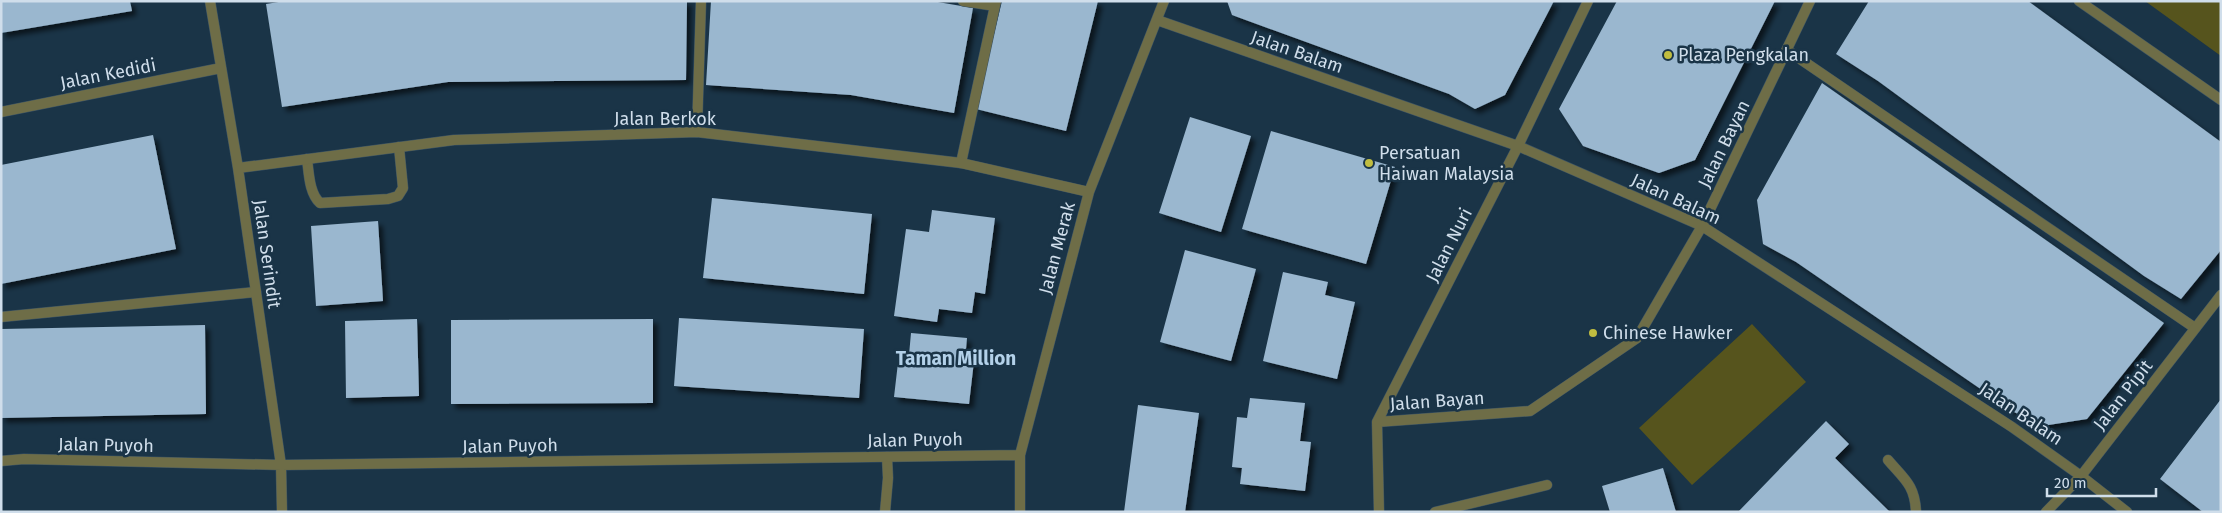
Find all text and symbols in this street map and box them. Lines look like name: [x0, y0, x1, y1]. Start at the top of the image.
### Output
street label: Jalan Balam: [1248, 26, 1346, 78]
place label: Plaza Pengkalan: [1678, 44, 1809, 66]
marker: Plaza Pengkalan: [1662, 49, 1674, 61]
street label: Jalan Kedidi: [58, 54, 158, 94]
street label: Jalan Bayan: [1693, 97, 1755, 191]
street label: Jalan Berkok: [614, 108, 717, 130]
place label: Persatuan Haiwan Malaysia: [1379, 142, 1514, 185]
marker: Persatuan Haiwan Malaysia: [1363, 157, 1375, 169]
street label: Jalan Balam: [1628, 169, 1724, 229]
street label: Jalan Serindit: [248, 198, 286, 310]
street label: Jalan Merak: [1034, 199, 1080, 297]
street label: Jalan Nuri: [1421, 204, 1477, 286]
place label: Chinese Hawker: [1603, 322, 1733, 344]
marker: Chinese Hawker: [1587, 327, 1599, 339]
district label: Taman Million: [896, 347, 1016, 370]
street label: Jalan Pipit: [2089, 355, 2158, 435]
street label: Jalan Balam: [1975, 378, 2067, 450]
street label: Jalan Bayan: [1389, 387, 1485, 415]
street label: Jalan Puyoh: [867, 428, 963, 452]
street label: Jalan Puyoh: [58, 433, 154, 457]
street label: Jalan Puyoh: [462, 434, 558, 458]
scale bar: [2047, 466, 2156, 498]
text: 20 m: [2054, 474, 2087, 492]

